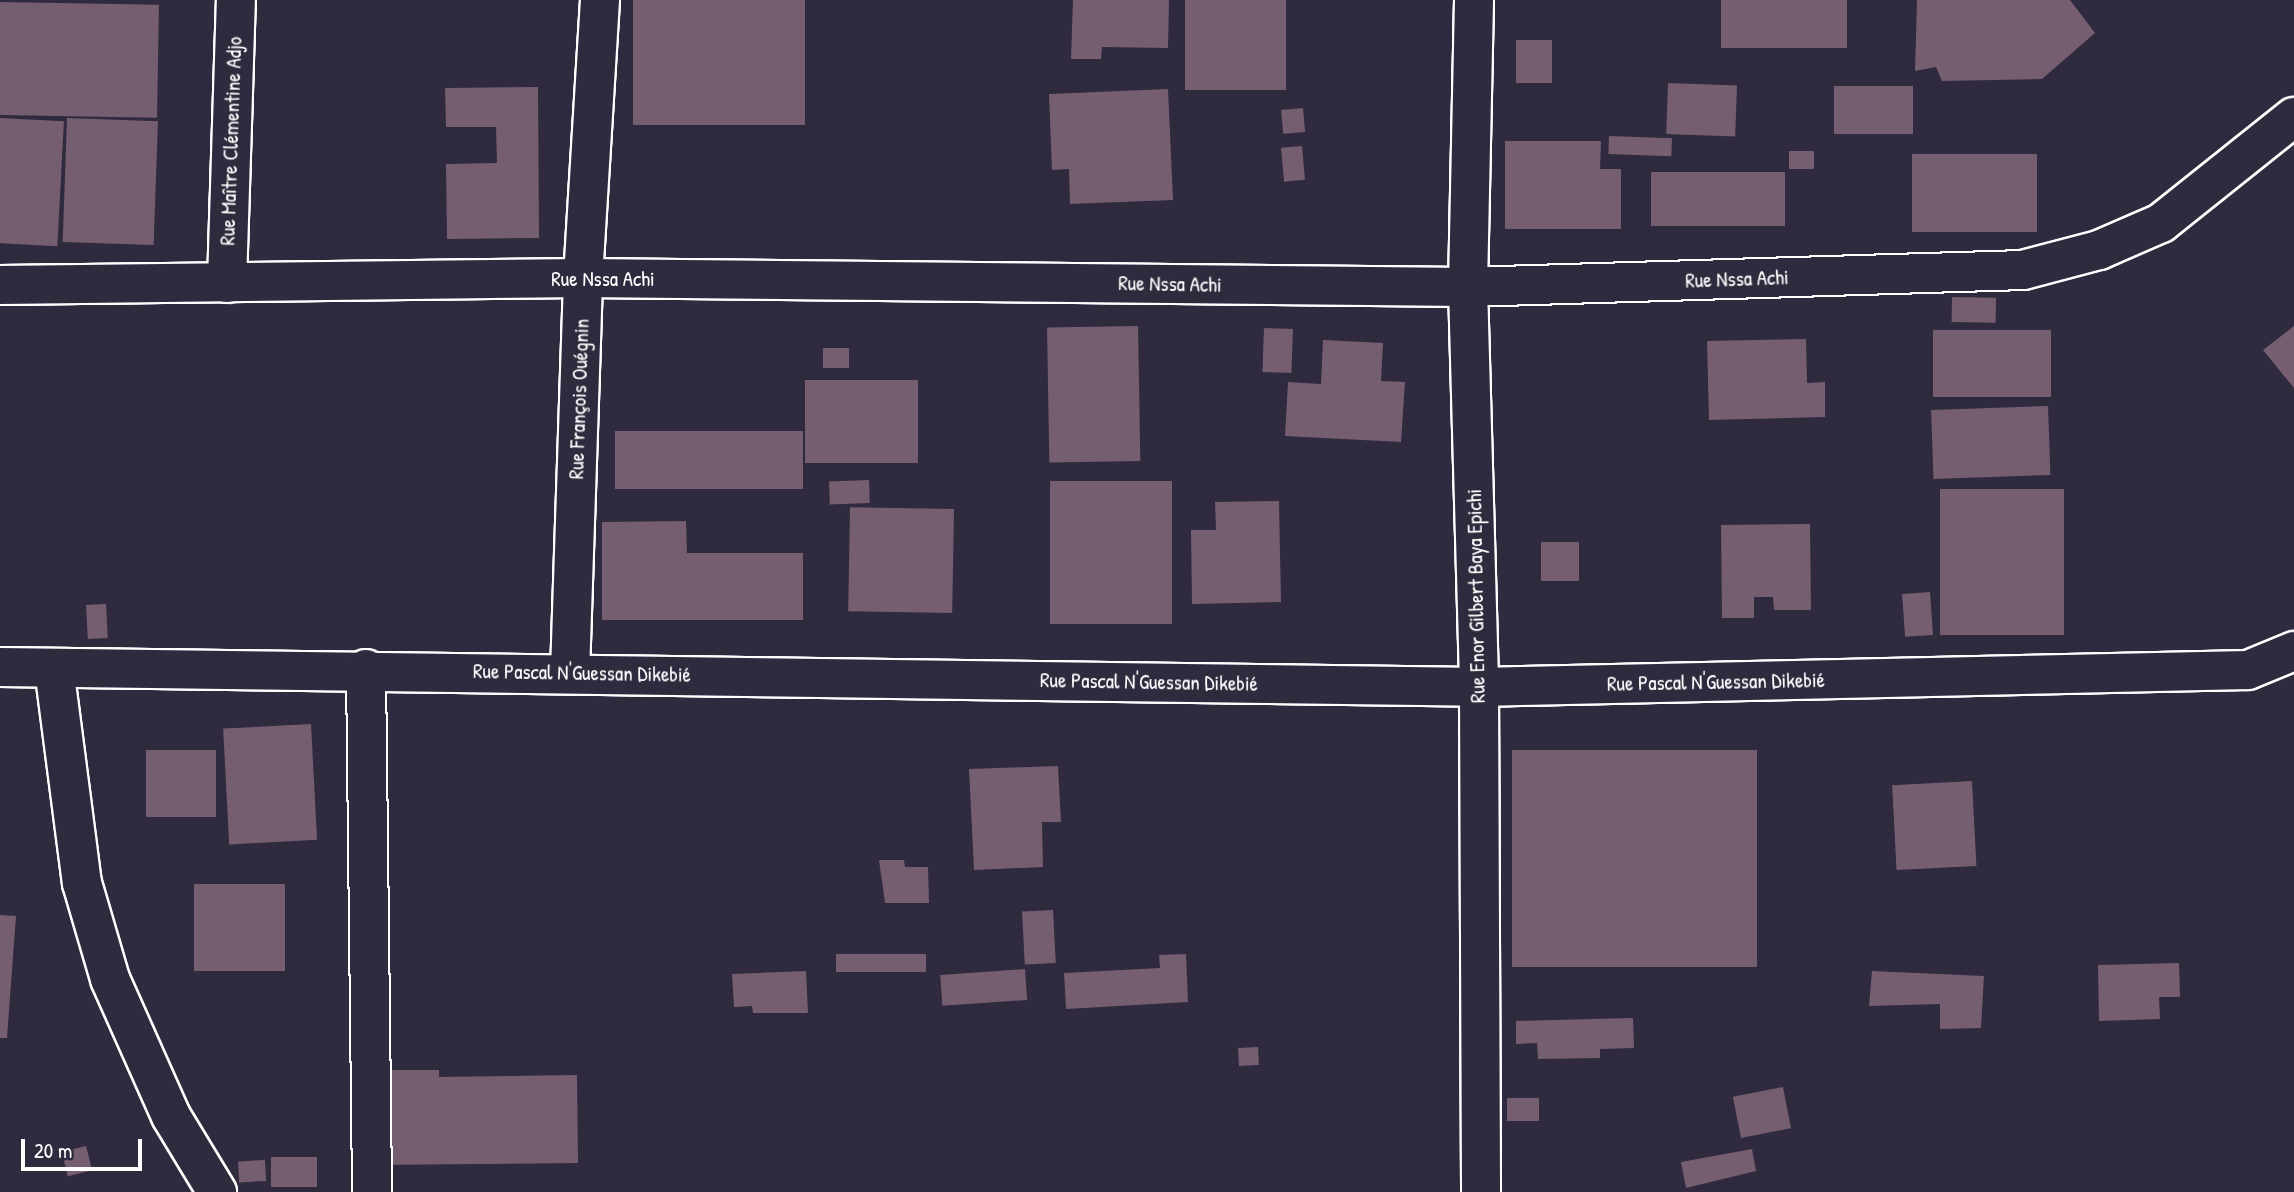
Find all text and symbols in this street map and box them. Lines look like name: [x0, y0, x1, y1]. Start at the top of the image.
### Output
street label: Rue Maître Clémentine Adjo: [215, 36, 247, 246]
street label: Rue Nssa Achi: [1685, 265, 1789, 293]
street label: Rue Nssa Achi: [551, 266, 655, 292]
street label: Rue Nssa Achi: [1118, 270, 1222, 298]
street label: Rue François Ouégnin: [564, 318, 594, 480]
street label: Rue Enor Gilbert Baya Epichi: [1462, 489, 1490, 703]
street label: Rue Pascal N'Guessan Dikebié: [473, 658, 691, 688]
street label: Rue Pascal N'Guessan Dikebié: [1040, 667, 1258, 697]
street label: Rue Pascal N'Guessan Dikebié: [1607, 667, 1825, 697]
scale bar: [24, 1126, 145, 1170]
text: 20 m: [34, 1136, 72, 1165]

